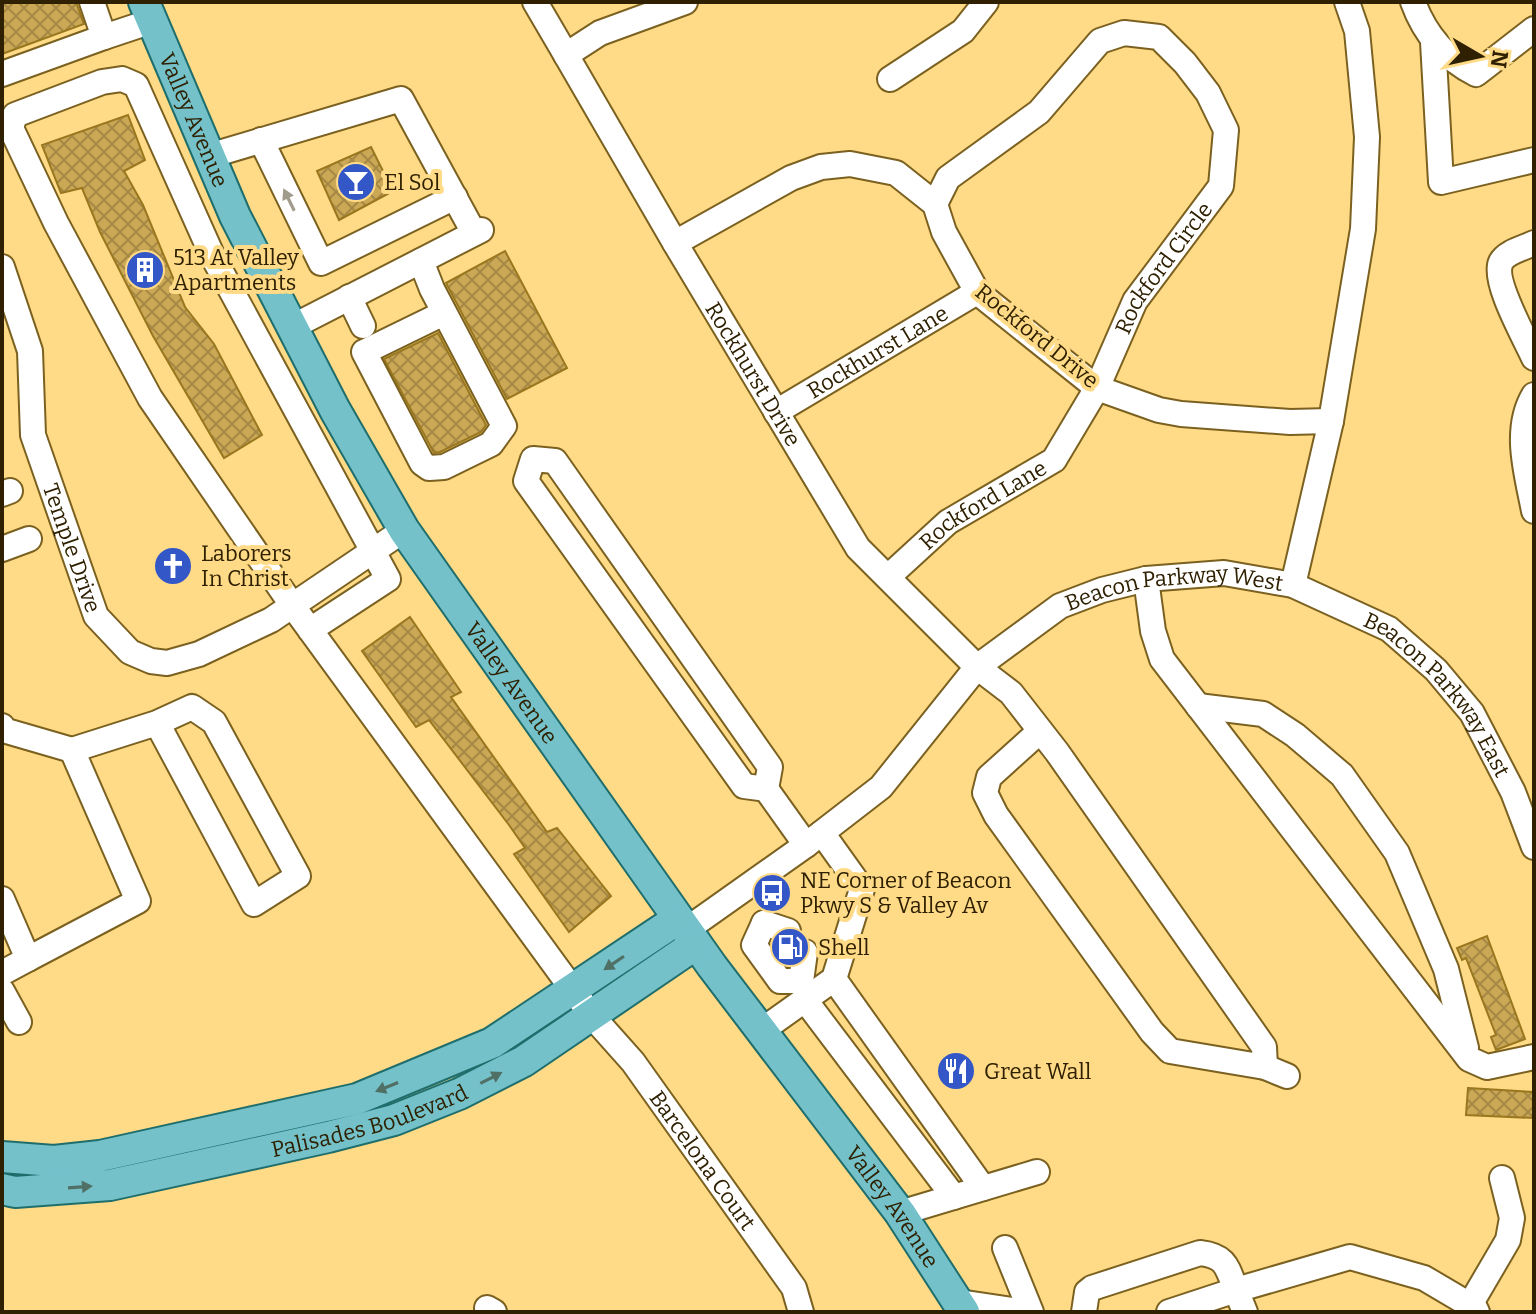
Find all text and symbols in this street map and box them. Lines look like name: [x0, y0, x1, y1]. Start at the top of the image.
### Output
north arrow: [1440, 16, 1520, 96]
street label: Valley Avenue: [154, 49, 235, 191]
text: N: [1485, 49, 1514, 70]
bar icon: El Sol: [335, 161, 377, 203]
place label: El Sol: [384, 169, 440, 196]
one-way arrow: [283, 189, 296, 212]
street label: Rockford Circle: [1109, 196, 1218, 338]
place label: 513 At Valley Apartments: [173, 244, 299, 296]
building icon: 513 At Valley Apartments: [124, 249, 166, 291]
street label: Rockford Drive: [970, 278, 1104, 394]
street label: Rockhurst Drive: [700, 297, 807, 451]
street label: Rockhurst Lane: [802, 299, 953, 404]
street label: Rockford Lane: [913, 454, 1051, 555]
street label: Temple Drive: [37, 480, 107, 616]
place label: Laborers In Christ: [201, 540, 292, 592]
church icon: Laborers In Christ: [152, 545, 194, 587]
street label: Beacon Parkway West: [1061, 559, 1285, 616]
street label: Beacon Parkway East: [1360, 606, 1516, 781]
street label: Valley Avenue: [459, 616, 564, 749]
place label: NE Corner of Beacon Pkwy S & Valley Av: [800, 867, 1011, 919]
bus stop icon: NE Corner of Beacon Pkwy S & Valley Av: [751, 872, 793, 914]
fuel station icon: Shell: [769, 926, 811, 968]
place label: Shell: [818, 934, 870, 961]
one-way arrow: [603, 955, 624, 970]
restaurant icon: Great Wall: [935, 1050, 977, 1092]
place label: Great Wall: [984, 1058, 1091, 1085]
one-way arrow: [480, 1071, 503, 1084]
street label: Palisades Boulevard: [269, 1078, 472, 1163]
one-way arrow: [375, 1080, 398, 1093]
street label: Barcelona Court: [644, 1085, 762, 1235]
street label: Valley Avenue: [840, 1140, 945, 1273]
one-way arrow: [68, 1181, 93, 1194]

